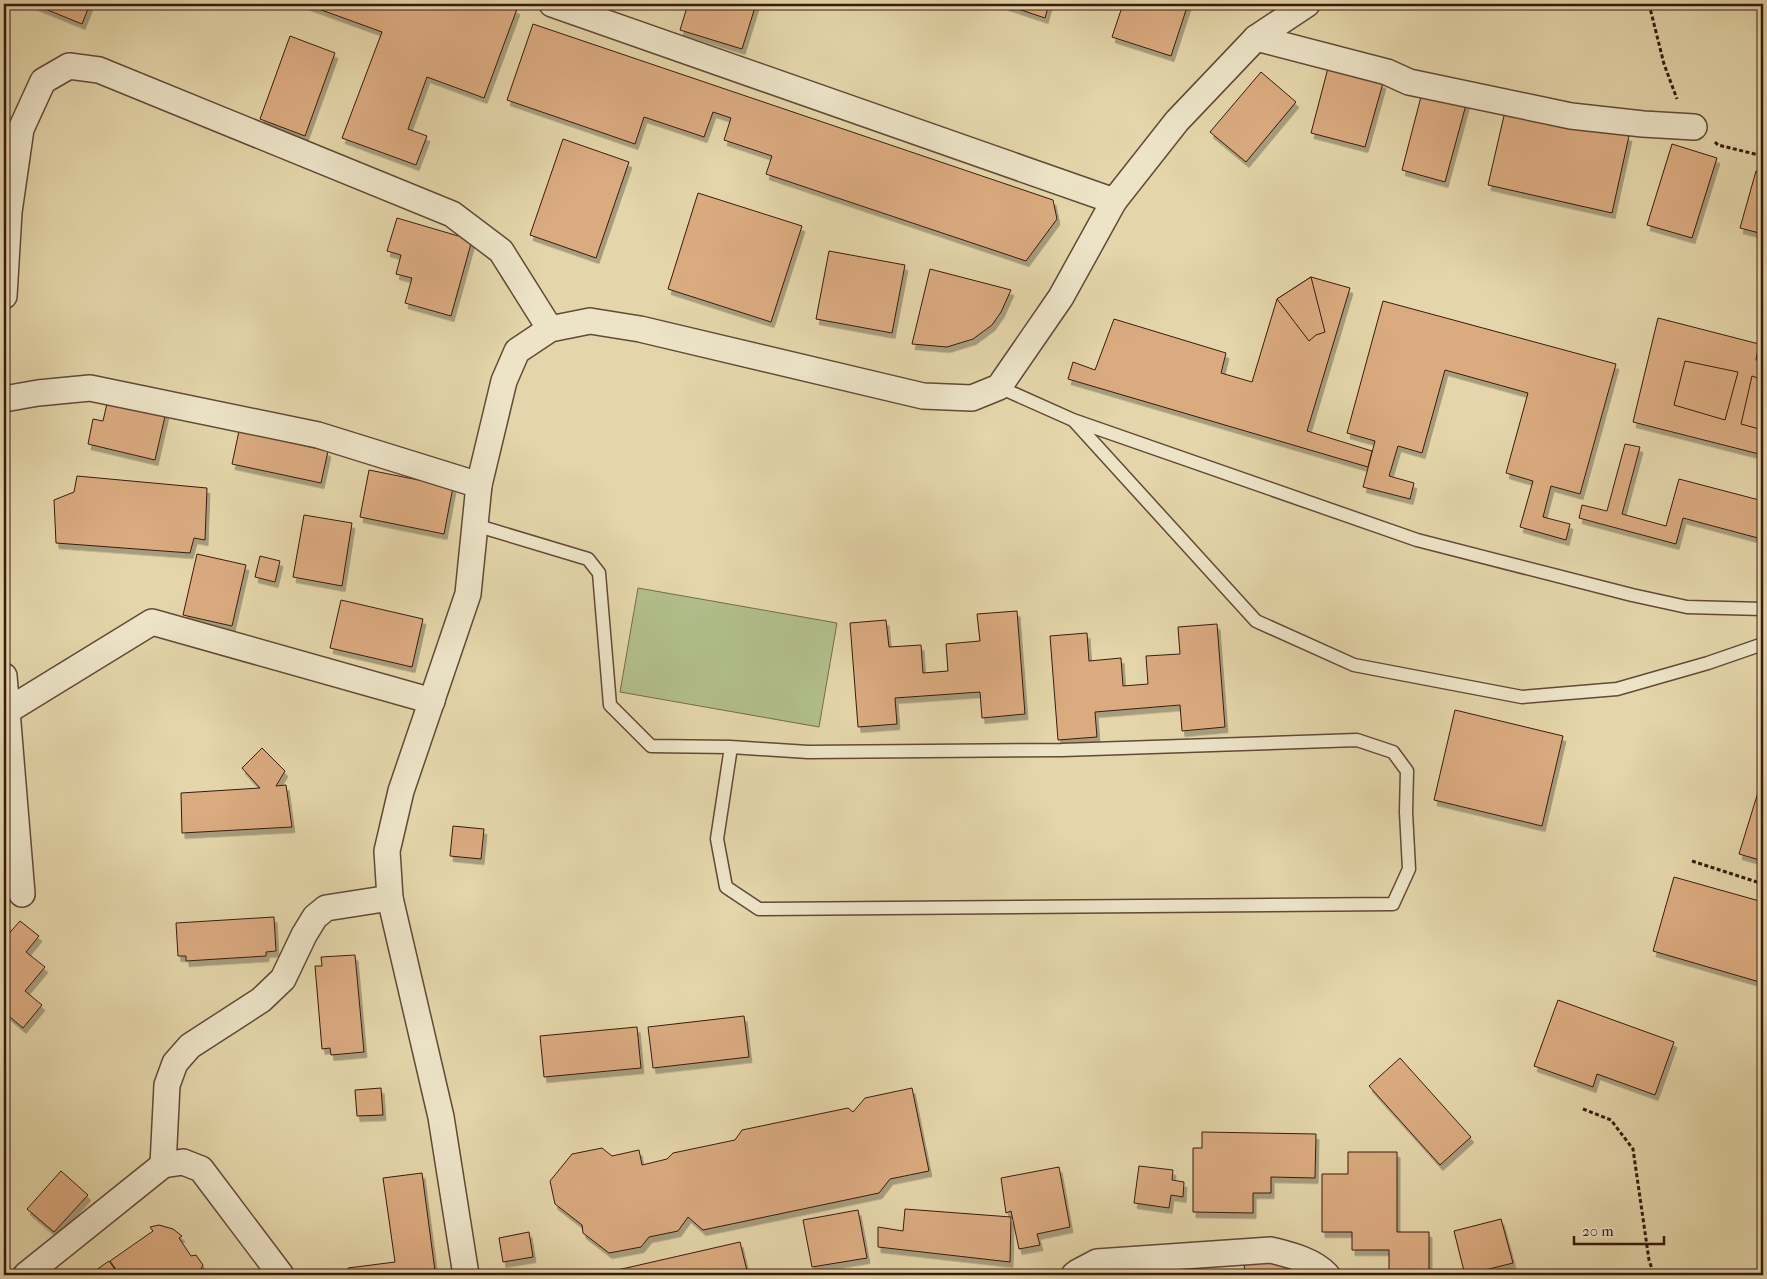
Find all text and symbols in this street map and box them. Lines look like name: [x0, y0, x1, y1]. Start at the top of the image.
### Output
scale bar: [1574, 1214, 1664, 1246]
text: 20 m: [1582, 1222, 1614, 1240]

